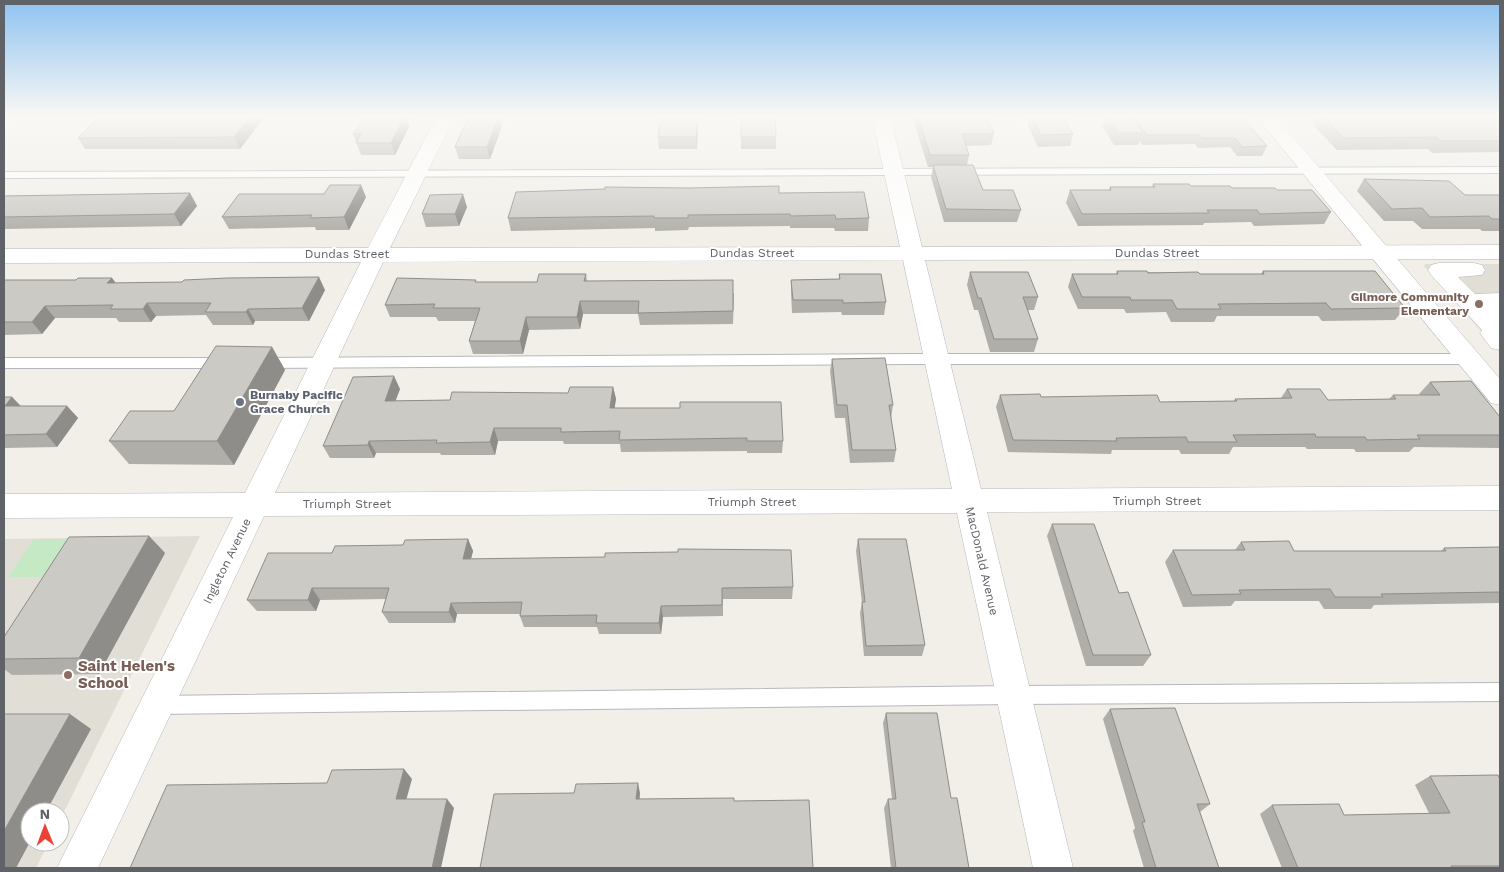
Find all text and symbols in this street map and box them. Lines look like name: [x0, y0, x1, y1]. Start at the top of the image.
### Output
street label: Dundas Street: [710, 246, 794, 260]
street label: Dundas Street: [1115, 246, 1199, 260]
street label: Dundas Street: [305, 247, 389, 261]
place label: Gilmore Community Elementary: [1351, 290, 1469, 318]
marker: Gilmore Community Elementary: [1473, 298, 1485, 310]
place label: Burnaby Pacific Grace Church: [250, 388, 343, 416]
marker: Burnaby Pacific Grace Church: [234, 396, 246, 408]
street label: Triumph Street: [1113, 494, 1201, 508]
street label: Triumph Street: [708, 495, 796, 509]
street label: Triumph Street: [303, 497, 391, 511]
street label: MacDonald Avenue: [963, 505, 1001, 617]
street label: Ingleton Avenue: [200, 516, 254, 606]
place label: Saint Helen's School: [78, 657, 175, 692]
marker: Saint Helen's School: [62, 669, 74, 681]
north arrow: [20, 802, 70, 852]
text: N: [39, 806, 50, 822]

